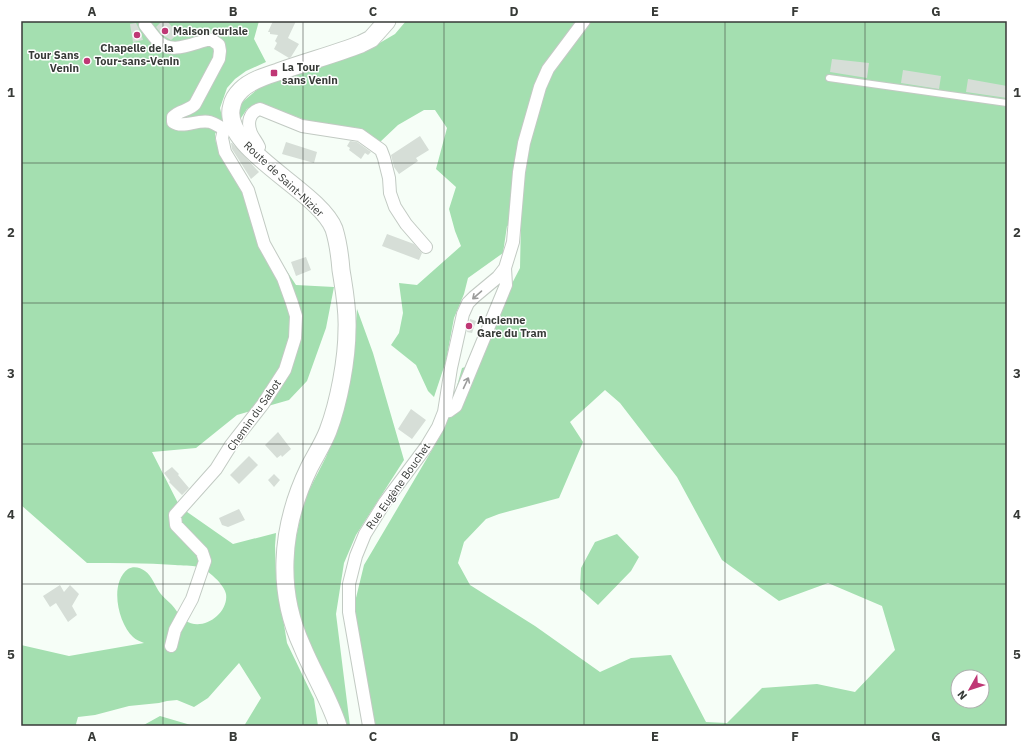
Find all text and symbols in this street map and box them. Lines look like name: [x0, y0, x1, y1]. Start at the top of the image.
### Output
text: A: [88, 3, 97, 20]
text: B: [229, 3, 238, 20]
text: C: [369, 3, 378, 20]
text: D: [509, 3, 519, 20]
text: E: [651, 3, 659, 20]
text: F: [791, 3, 799, 20]
text: G: [931, 3, 941, 20]
place label: Maison curiale: [173, 24, 248, 38]
marker: Maison curiale: [160, 26, 170, 36]
marker: Chapelle de la Tour-sans-Venin: [132, 30, 142, 40]
place label: Chapelle de la Tour-sans-Venin: [95, 41, 179, 68]
place label: Tour Sans Venin: [28, 48, 79, 75]
marker: Tour Sans Venin: [82, 56, 92, 66]
place label: La Tour sans Venin: [282, 60, 338, 87]
marker: La Tour sans Venin: [269, 68, 279, 78]
text: 1: [7, 84, 15, 101]
text: 1: [1013, 84, 1021, 101]
street label: Route de Saint-Nizier: [241, 138, 327, 220]
text: 2: [7, 224, 15, 241]
text: 2: [1013, 224, 1021, 241]
one-way arrow: [472, 290, 482, 299]
place label: Ancienne Gare du Tram: [477, 313, 547, 340]
marker: Ancienne Gare du Tram: [464, 321, 474, 331]
text: 3: [7, 365, 15, 382]
text: 3: [1013, 365, 1021, 382]
street label: Chemin du Sabot: [224, 376, 284, 454]
one-way arrow: [463, 377, 470, 389]
street label: Rue Eugène Bouchet: [363, 440, 433, 532]
text: 4: [7, 506, 15, 523]
text: 4: [1013, 506, 1021, 523]
text: 5: [7, 646, 15, 663]
text: 5: [1013, 646, 1021, 663]
north arrow: [950, 669, 990, 709]
text: N: [954, 688, 970, 703]
text: A: [88, 728, 97, 745]
text: B: [229, 728, 238, 745]
text: C: [369, 728, 378, 745]
text: D: [509, 728, 519, 745]
text: E: [651, 728, 659, 745]
text: F: [791, 728, 799, 745]
text: G: [931, 728, 941, 745]

